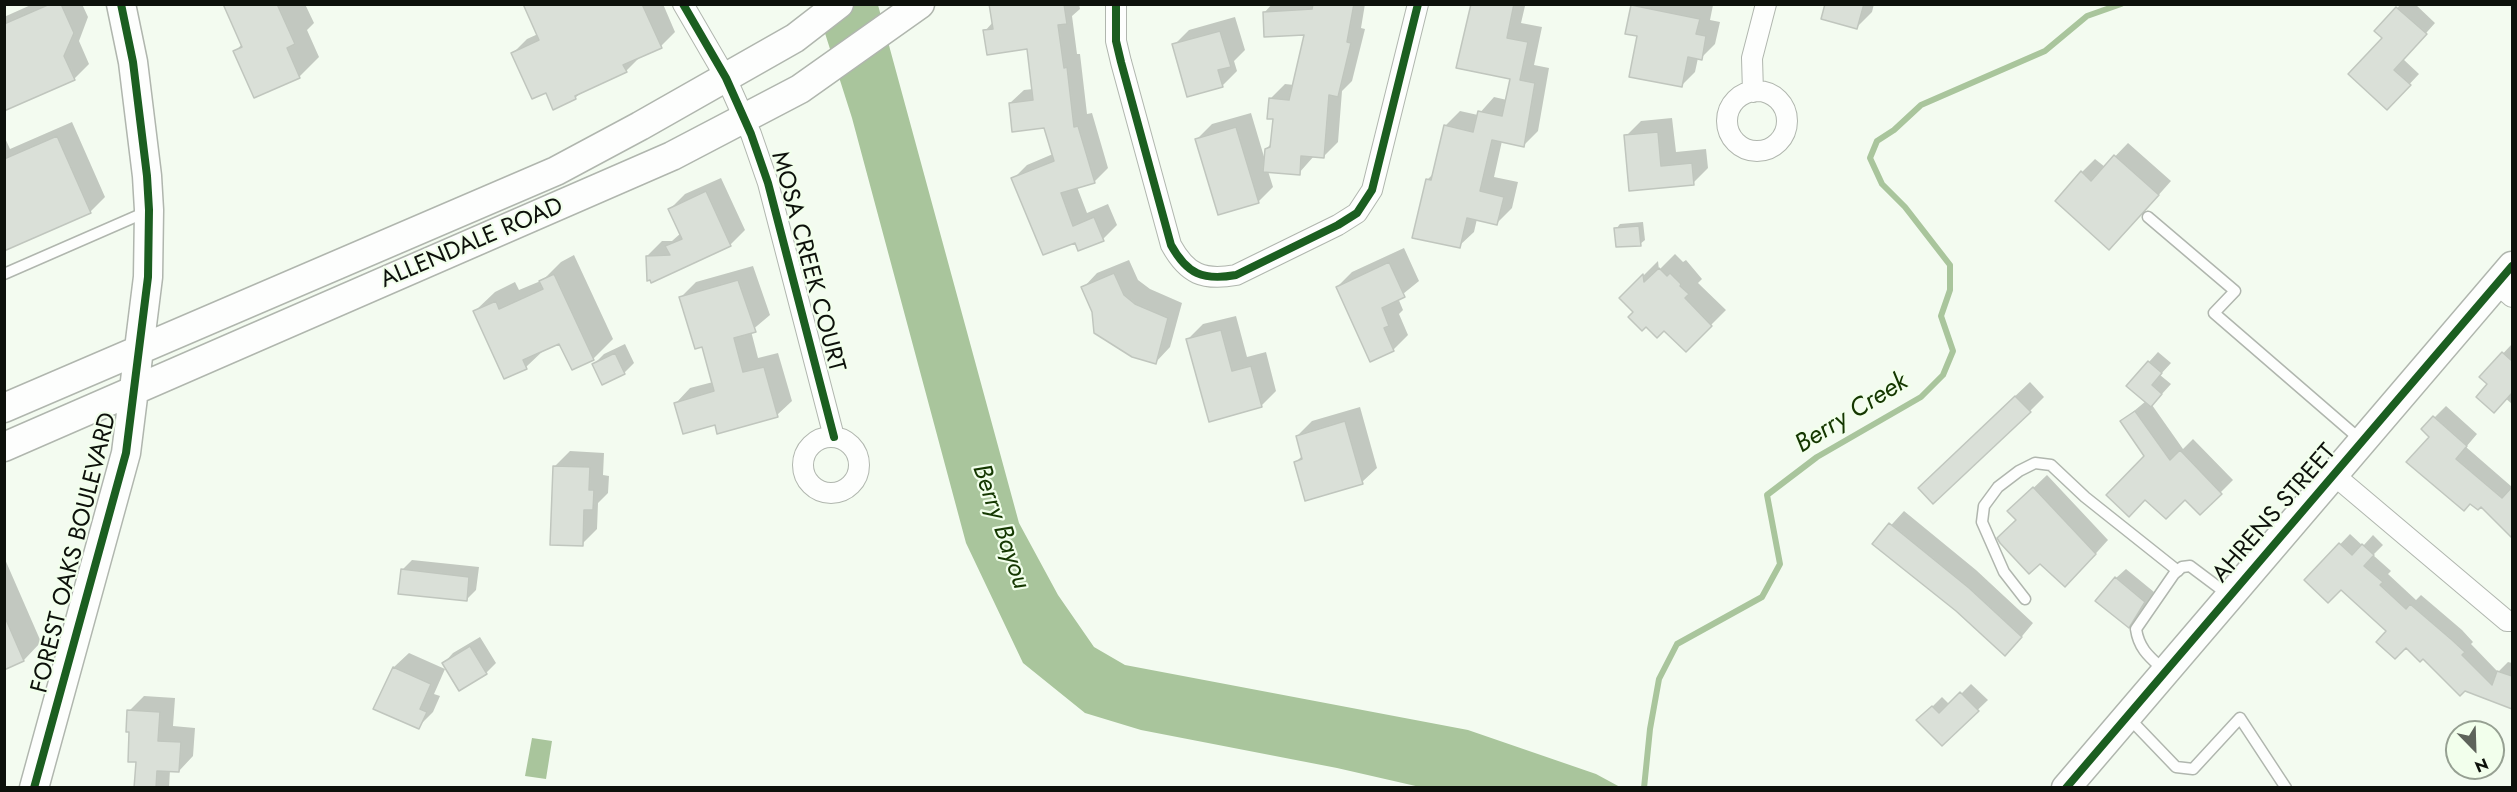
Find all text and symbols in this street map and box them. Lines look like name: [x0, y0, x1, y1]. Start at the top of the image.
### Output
street label: MOSA CREEK COURT: [764, 149, 850, 375]
street label: ALLENDALE ROAD: [376, 193, 568, 295]
water label: Berry Creek: [1790, 367, 1914, 461]
street label: FOREST OAKS BOULEVARD: [26, 410, 124, 696]
street label: AHRENS STREET: [2207, 439, 2343, 589]
water label: Berry Bayou: [964, 460, 1036, 594]
north arrow: [2445, 720, 2505, 780]
text: N: [2471, 752, 2492, 778]

